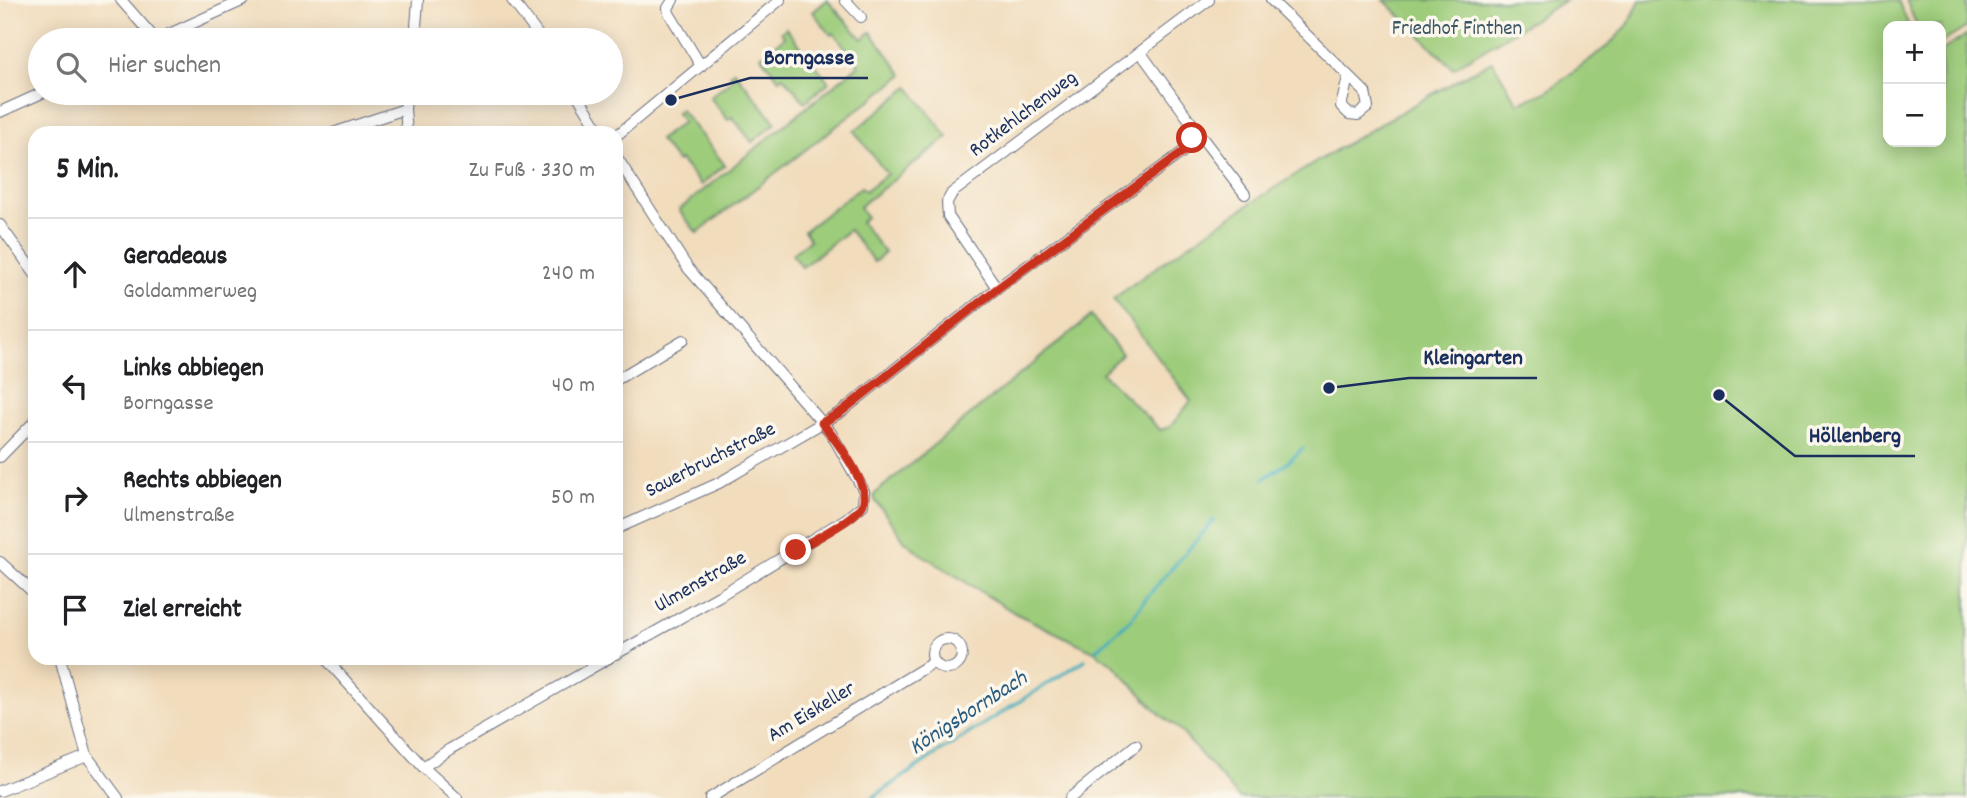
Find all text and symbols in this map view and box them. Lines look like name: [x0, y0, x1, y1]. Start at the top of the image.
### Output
park label: Friedhof Finthen: [1392, 15, 1522, 45]
map controls: [1883, 21, 1946, 147]
button: +: [1883, 21, 1946, 84]
search box: [28, 28, 623, 105]
callout: Borngasse: [750, 34, 868, 78]
text: Borngasse: [764, 43, 854, 76]
icon: search: [52, 48, 90, 86]
text: Hier suchen: [108, 48, 221, 85]
street label: Rotkehlchenweg: [964, 64, 1084, 166]
button: −: [1883, 84, 1946, 147]
route start: [1176, 122, 1207, 153]
text: 5 Min.: [56, 150, 119, 193]
text: Zu Fuß · 330 m: [469, 155, 595, 188]
text: Geradeaus: [123, 239, 227, 276]
icon: ahead: [56, 255, 94, 293]
text: 240 m: [542, 258, 595, 291]
text: Goldammerweg: [123, 276, 257, 309]
callout: Kleingarten: [1409, 334, 1537, 378]
text: Kleingarten: [1423, 343, 1523, 376]
text: Links abbiegen: [123, 351, 264, 388]
icon: left: [56, 367, 94, 405]
text: 40 m: [552, 370, 595, 403]
text: Borngasse: [123, 388, 214, 421]
callout: Höllenberg: [1795, 412, 1915, 456]
street label: Sauerbruchstraße: [641, 415, 781, 507]
text: Höllenberg: [1809, 421, 1901, 454]
text: Rechts abbiegen: [123, 463, 282, 500]
icon: right: [56, 479, 94, 517]
text: 50 m: [551, 482, 595, 515]
text: Ulmenstraße: [123, 500, 235, 533]
route end: [780, 534, 811, 565]
street label: Ulmenstraße: [649, 545, 753, 621]
icon: arrive: [56, 591, 94, 629]
text: Ziel erreicht: [123, 592, 242, 629]
water label: Königsbornbach: [903, 663, 1036, 765]
street label: Am Eiskeller: [762, 675, 862, 751]

